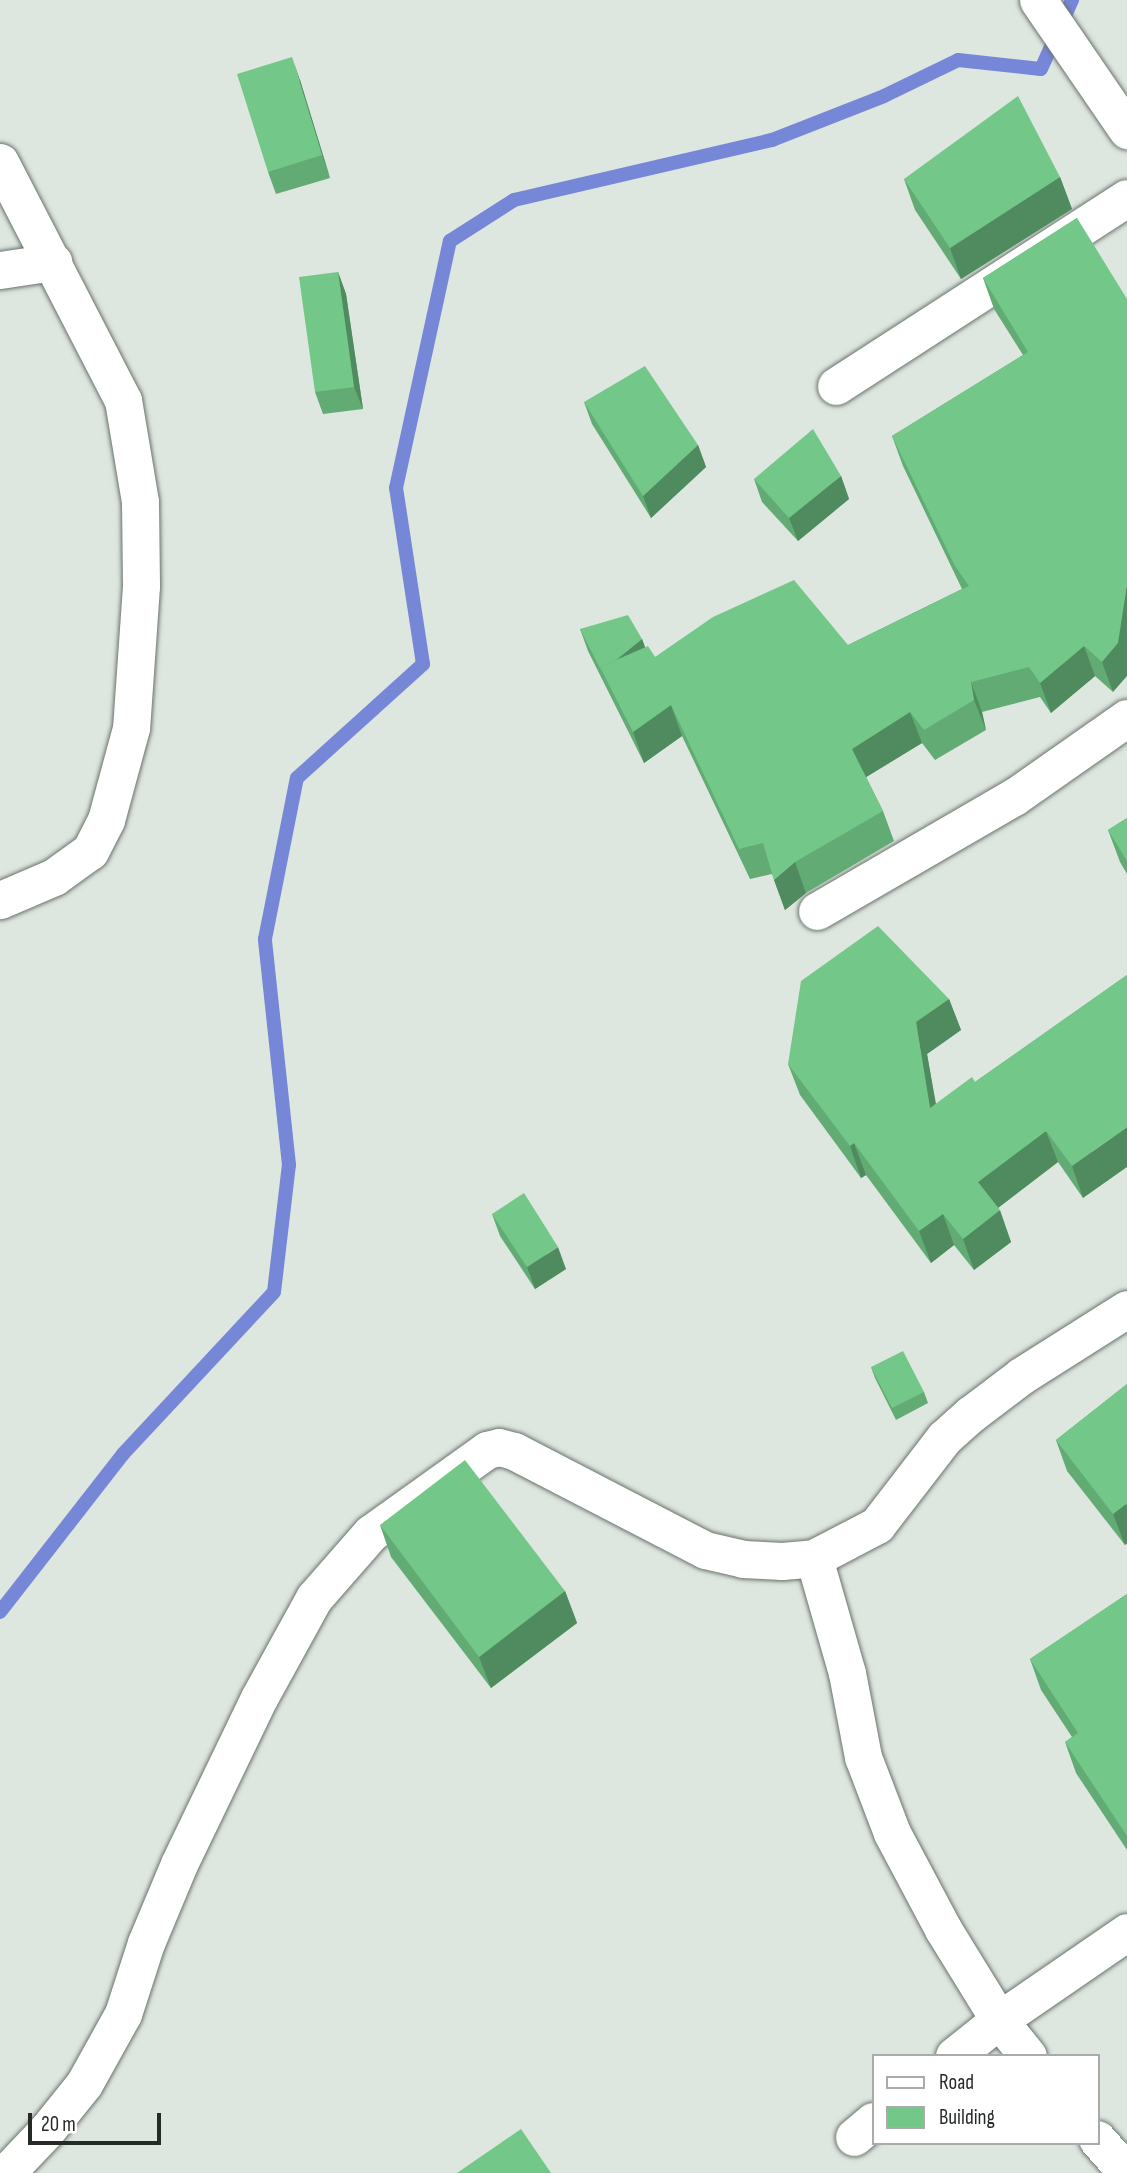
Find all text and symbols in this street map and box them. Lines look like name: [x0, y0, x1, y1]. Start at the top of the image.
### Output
legend: [872, 2054, 1099, 2145]
text: Road: [939, 2070, 974, 2095]
scale bar: [32, 2100, 164, 2144]
text: Building: [939, 2105, 995, 2130]
text: 20 m: [41, 2112, 76, 2137]

